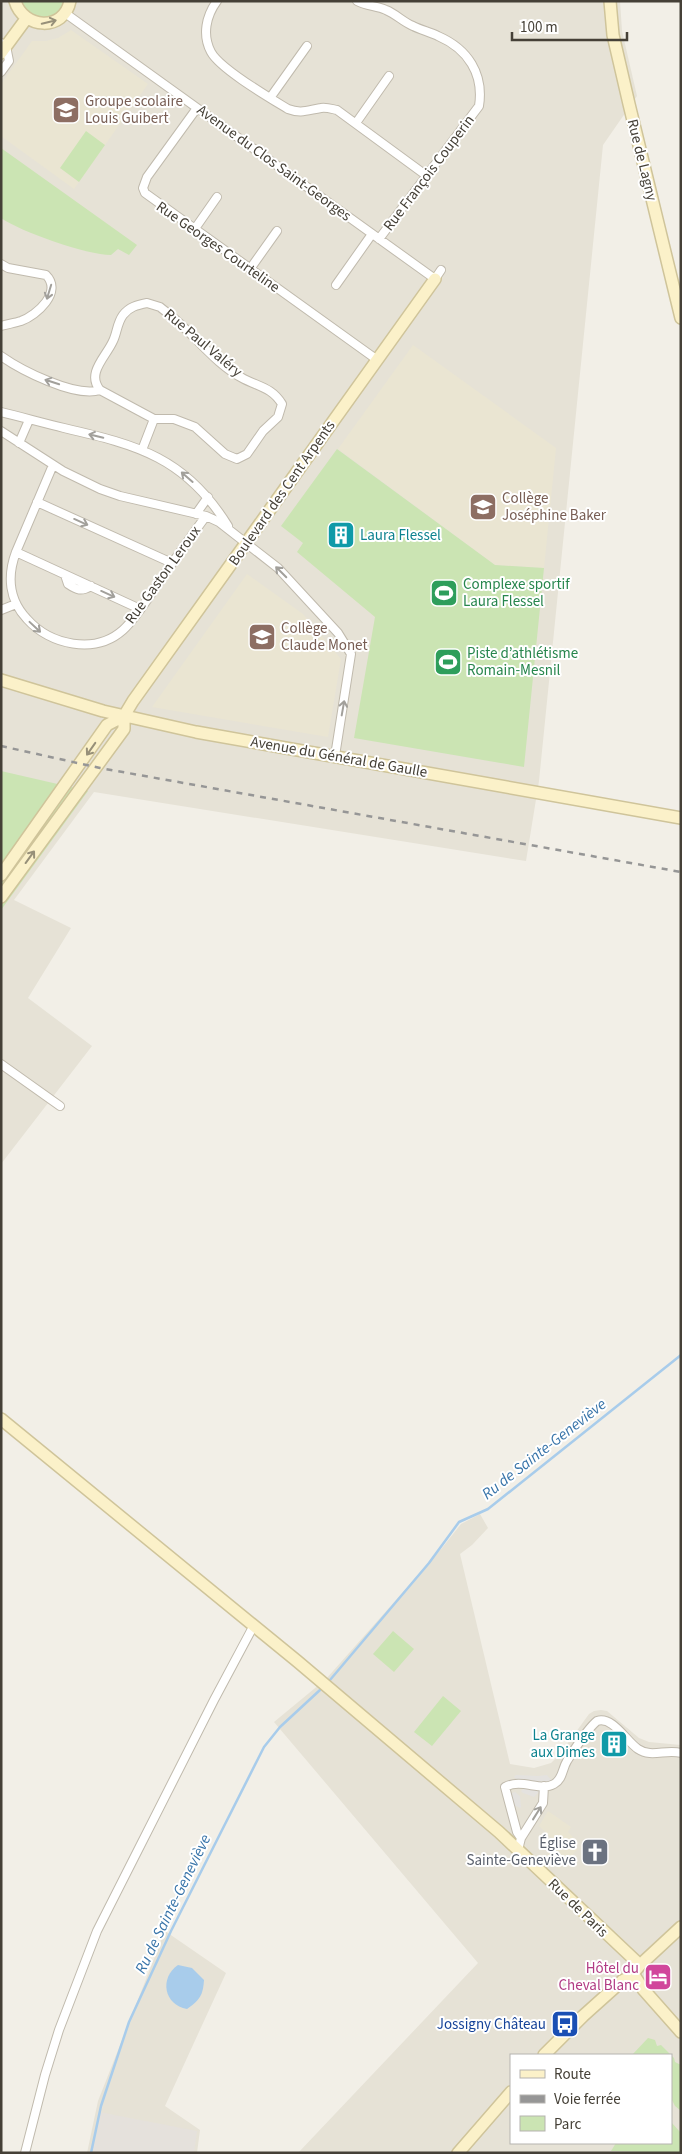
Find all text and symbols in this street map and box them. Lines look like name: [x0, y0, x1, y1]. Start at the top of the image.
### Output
scale bar: [512, 10, 627, 42]
one-way arrow: [41, 17, 57, 26]
text: 100 m: [520, 17, 558, 38]
place label: Groupe scolaire Louis Guibert: [85, 91, 183, 129]
school or university icon: Groupe scolaire Louis Guibert: [51, 95, 81, 125]
street label: Avenue du Clos Saint-Georges: [192, 100, 356, 226]
street label: Rue François Couperin: [378, 111, 480, 235]
street label: Rue de Lagny: [622, 117, 662, 203]
street label: Rue Georges Courteline: [152, 196, 284, 298]
one-way arrow: [44, 284, 54, 300]
street label: Rue Paul Valéry: [159, 304, 247, 382]
one-way arrow: [45, 377, 61, 386]
street label: Boulevard des Cent Arpents: [224, 416, 340, 570]
one-way arrow: [88, 431, 104, 440]
one-way arrow: [181, 472, 194, 483]
place label: Collège Joséphine Baker: [502, 488, 607, 526]
school or university icon: Collège Joséphine Baker: [468, 492, 498, 522]
one-way arrow: [73, 518, 88, 528]
building icon: Laura Flessel: [326, 520, 356, 550]
street label: Rue Gaston Leroux: [120, 521, 206, 628]
place label: Laura Flessel: [360, 525, 441, 546]
one-way arrow: [275, 566, 288, 578]
place label: Complexe sportif Laura Flessel: [463, 574, 570, 612]
sports icon: Complexe sportif Laura Flessel: [429, 578, 459, 608]
one-way arrow: [100, 590, 115, 600]
place label: Collège Claude Monet: [281, 618, 367, 656]
one-way arrow: [29, 621, 42, 633]
school or university icon: Collège Claude Monet: [247, 622, 277, 652]
place label: Piste d’athlétisme Romain-Mesnil: [467, 643, 578, 681]
sports icon: Piste d’athlétisme Romain-Mesnil: [433, 647, 463, 677]
one-way arrow: [338, 700, 348, 716]
street label: Avenue du Général de Gaulle: [249, 731, 429, 783]
one-way arrow: [86, 742, 96, 756]
one-way arrow: [25, 850, 35, 864]
water label: Ru de Sainte-Geneviève: [477, 1393, 611, 1505]
place label: La Grange aux Dimes: [531, 1725, 595, 1763]
building icon: La Grange aux Dimes: [599, 1729, 629, 1759]
one-way arrow: [532, 1807, 542, 1821]
water label: Ru de Sainte-Geneviève: [130, 1830, 216, 1977]
place label: Église Sainte-Geneviève: [466, 1833, 576, 1871]
church icon: Église Sainte-Geneviève: [580, 1837, 610, 1867]
street label: Rue de Paris: [543, 1874, 613, 1942]
place label: Hôtel du Cheval Blanc: [558, 1958, 639, 1996]
hotel icon: Hôtel du Cheval Blanc: [643, 1962, 673, 1992]
bus stop icon: Jossigny Château: [550, 2009, 580, 2039]
place label: Jossigny Château: [437, 2014, 546, 2035]
legend: [510, 2054, 672, 2144]
text: Route: [554, 2064, 591, 2085]
text: Voie ferrée: [554, 2089, 621, 2110]
text: Parc: [554, 2114, 581, 2135]

